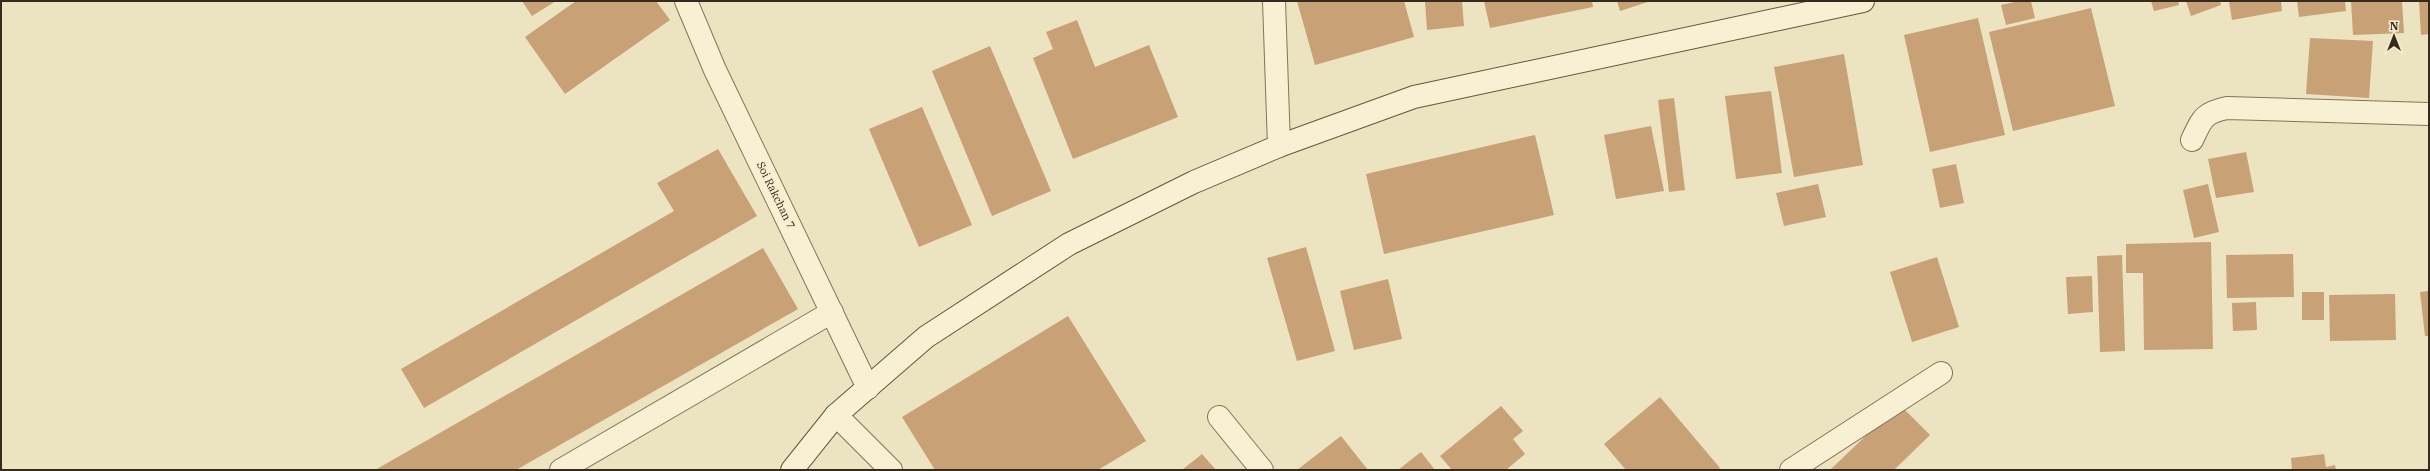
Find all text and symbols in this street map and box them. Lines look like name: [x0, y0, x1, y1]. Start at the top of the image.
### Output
north arrow: [2374, 16, 2414, 56]
text: N: [2390, 19, 2399, 33]
street label: Soi Rakchan 7: [754, 159, 798, 231]

